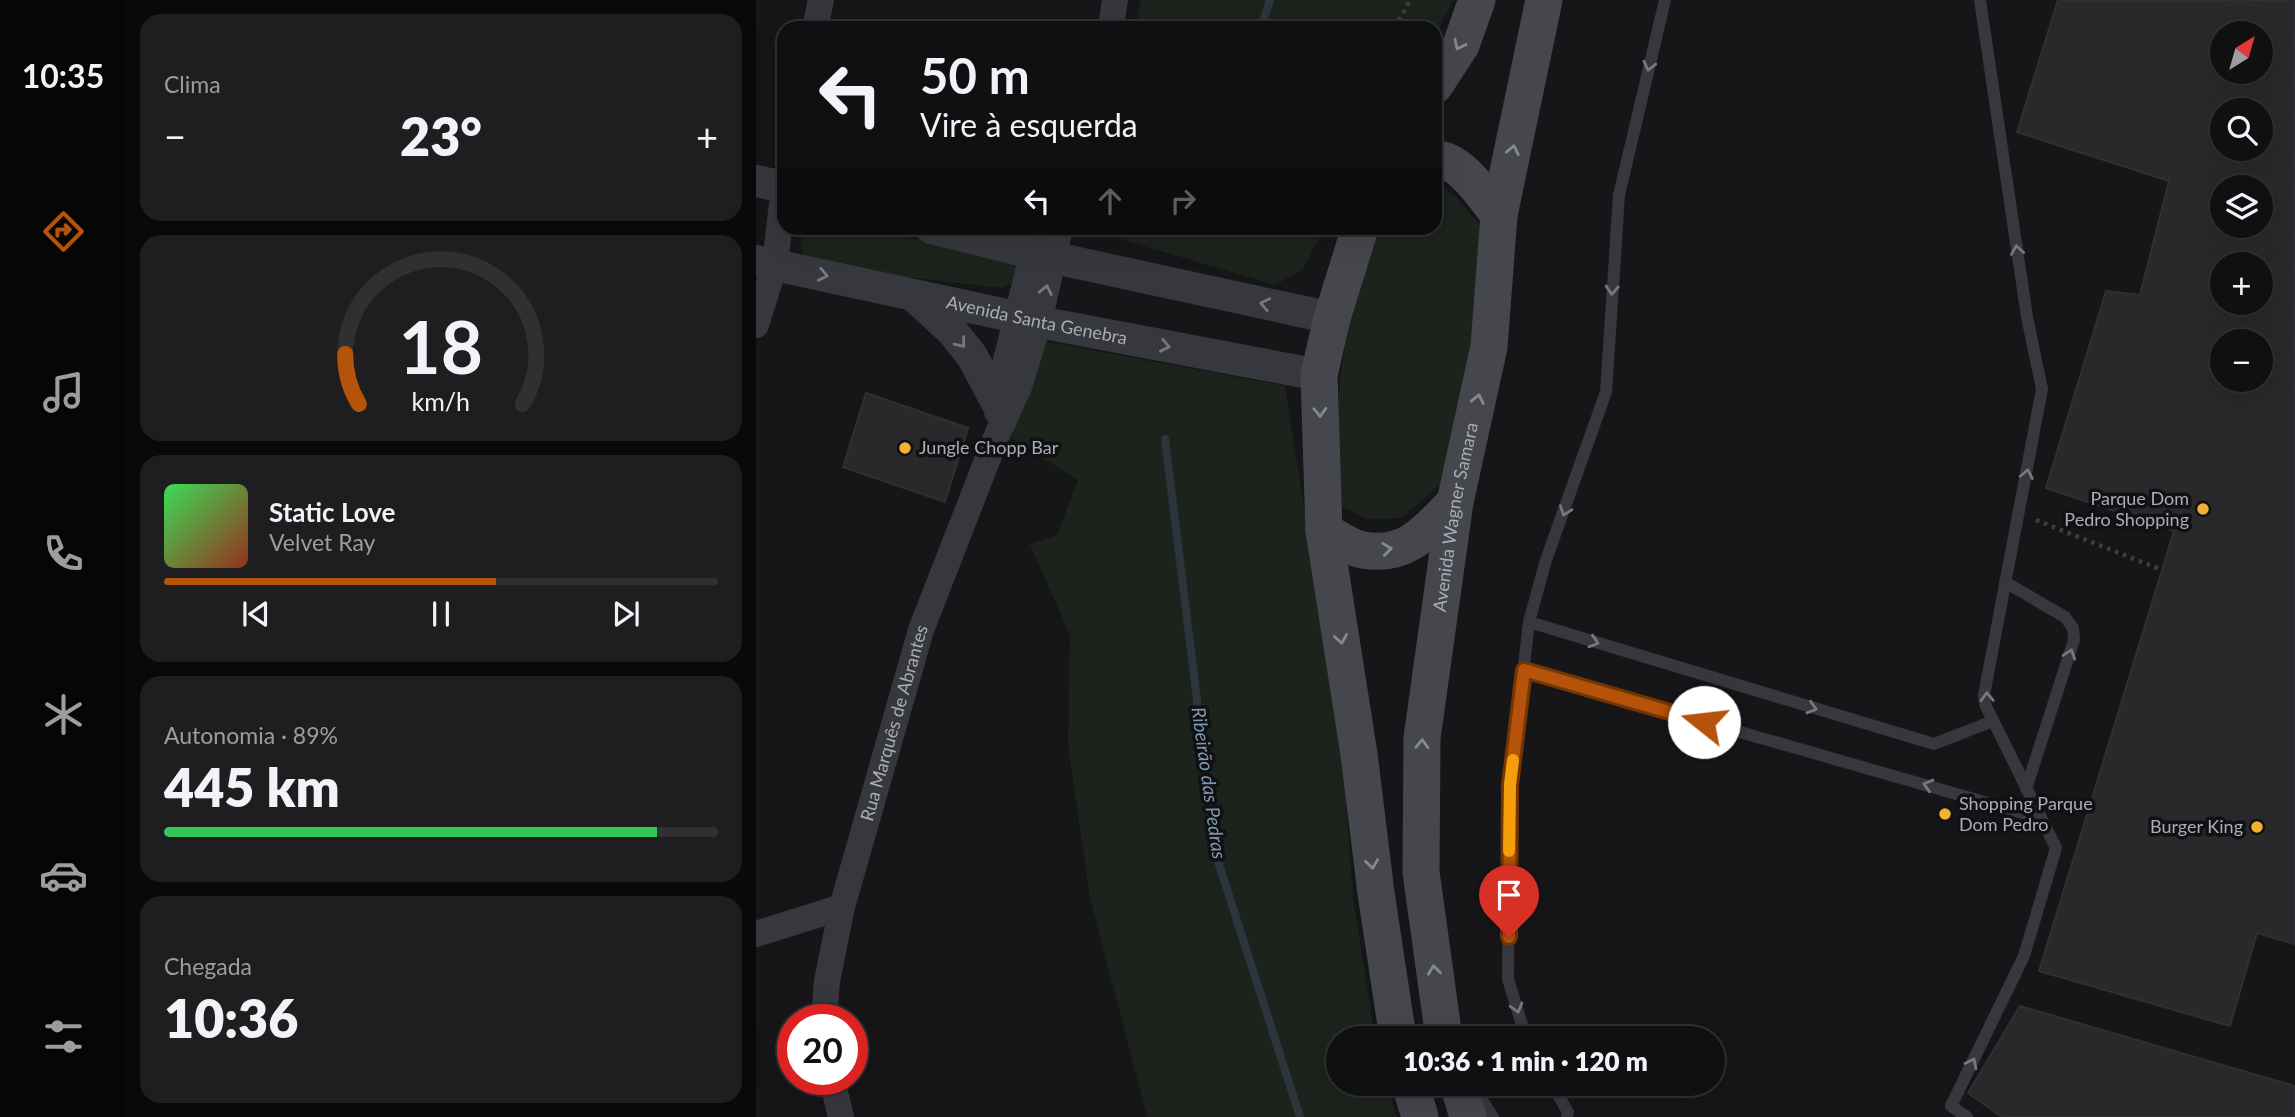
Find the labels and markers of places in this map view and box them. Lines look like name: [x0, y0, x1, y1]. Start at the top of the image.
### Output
place label: Jungle Chopp Bar: [919, 436, 1059, 458]
marker: Jungle Chopp Bar: [897, 440, 913, 456]
place label: Parque Dom Pedro Shopping: [2064, 487, 2189, 530]
marker: Parque Dom Pedro Shopping: [2195, 501, 2211, 517]
place label: Shopping Parque Dom Pedro: [1959, 792, 2093, 835]
marker: Shopping Parque Dom Pedro: [1937, 806, 1953, 822]
place label: Burger King: [2150, 815, 2243, 837]
marker: Burger King: [2249, 819, 2265, 835]
pin: [1479, 865, 1539, 937]

